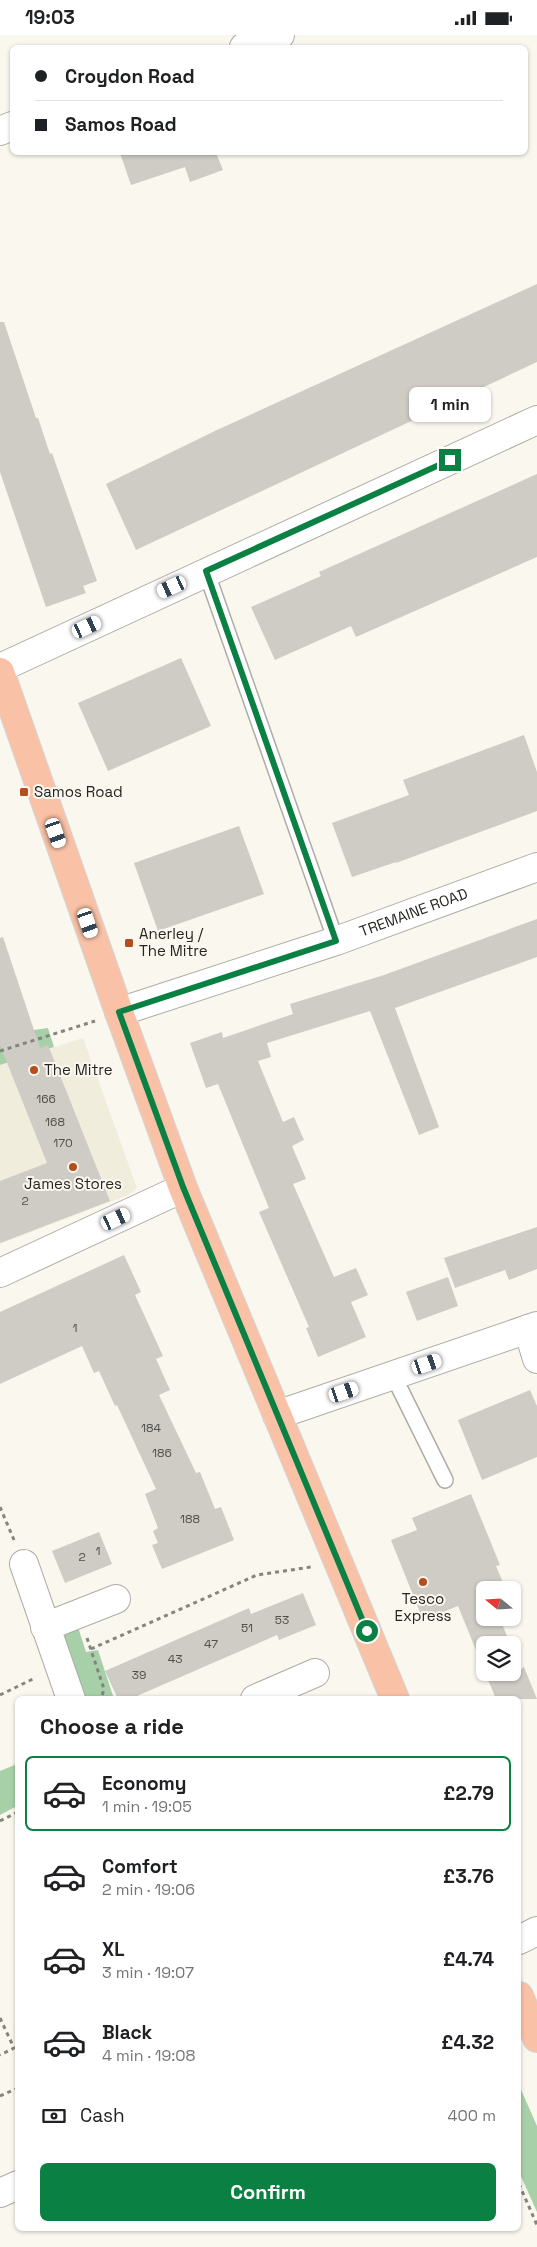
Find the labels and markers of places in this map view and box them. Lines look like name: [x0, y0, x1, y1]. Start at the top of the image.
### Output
place label: Samos Road: [34, 782, 123, 801]
marker: Samos Road: [18, 786, 30, 798]
place label: Anerley / The Mitre: [139, 924, 208, 960]
marker: Anerley / The Mitre: [123, 937, 135, 949]
place label: The Mitre: [44, 1060, 113, 1079]
marker: The Mitre: [28, 1064, 40, 1076]
marker: James Stores: [67, 1161, 79, 1173]
place label: James Stores: [24, 1174, 122, 1193]
marker: Tesco Express: [417, 1576, 429, 1588]
place label: Tesco Express: [394, 1589, 452, 1625]

